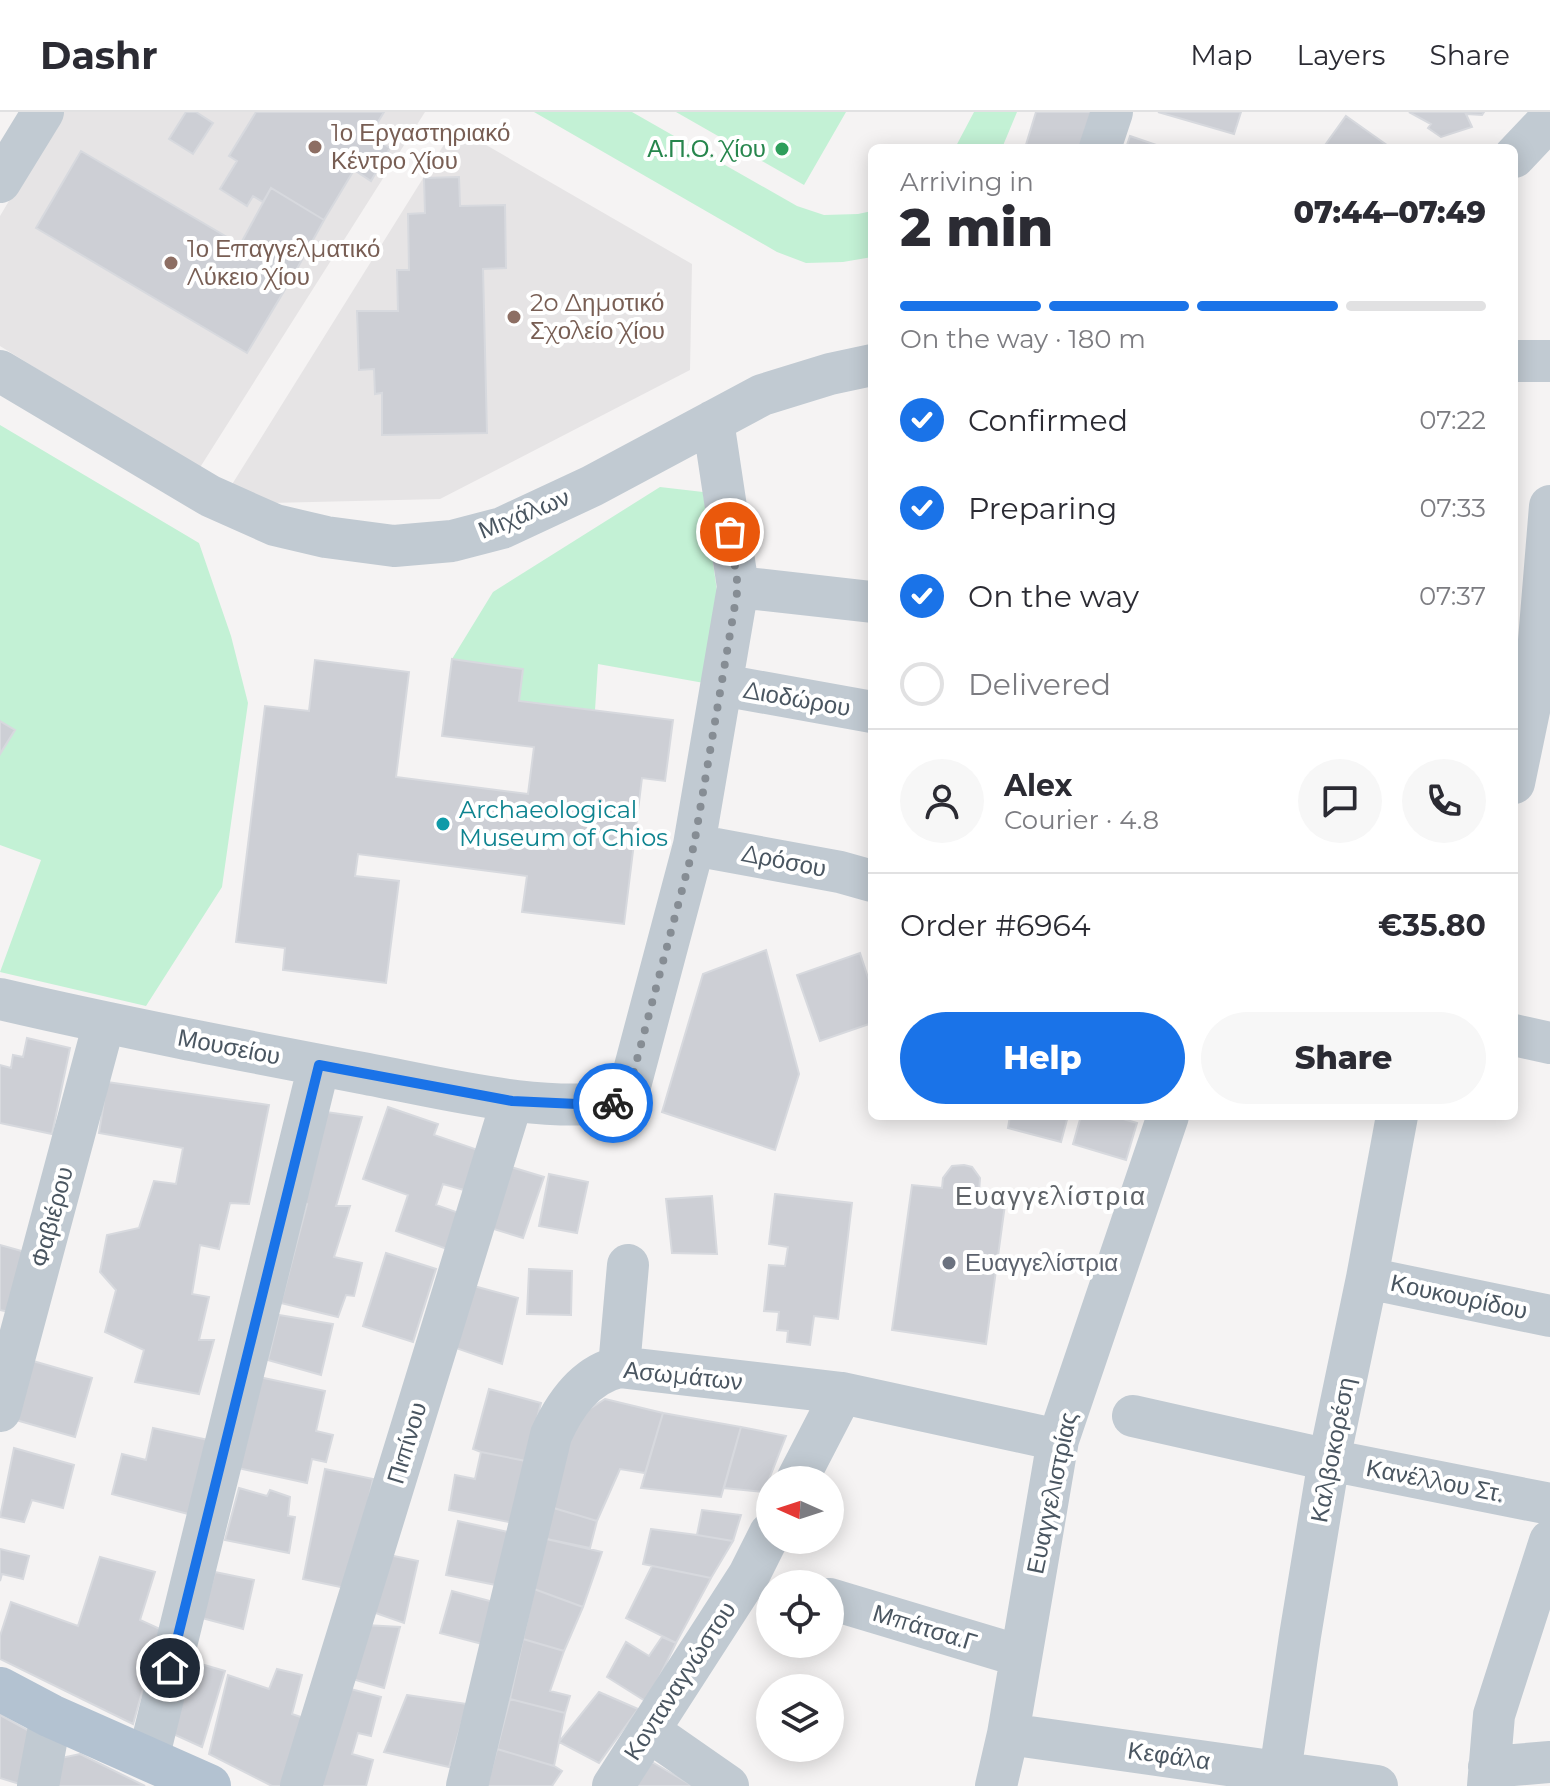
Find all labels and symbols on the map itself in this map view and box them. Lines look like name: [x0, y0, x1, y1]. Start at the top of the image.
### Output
place label: 1ο Εργαστηριακό Κέντρο Χίου: [331, 118, 510, 175]
place label: Α.Π.Ο. Χίου: [647, 134, 766, 163]
marker: 1ο Εργαστηριακό Κέντρο Χίου: [306, 138, 324, 156]
marker: Α.Π.Ο. Χίου: [773, 140, 791, 158]
place label: 1ο Επαγγελματικό Λύκειο Χίου: [187, 234, 380, 291]
marker: 1ο Επαγγελματικό Λύκειο Χίου: [162, 254, 180, 272]
place label: 2o Δημοτικό Σχολείο Χίου: [530, 288, 665, 345]
marker: 2o Δημοτικό Σχολείο Χίου: [505, 308, 523, 326]
street label: Μιχάλων: [474, 482, 574, 545]
pin: [696, 498, 764, 566]
street label: Διοδώρου: [741, 675, 853, 722]
place label: Archaeological Museum of Chios: [459, 795, 668, 852]
marker: Archaeological Museum of Chios: [434, 815, 452, 833]
street label: Δρόσου: [739, 838, 829, 883]
street label: Μουσείου: [175, 1022, 283, 1071]
courier: [573, 1063, 653, 1143]
street label: Φαβιέρου: [24, 1163, 79, 1270]
district label: Ευαγγελίστρια: [955, 1180, 1147, 1212]
place label: Ευαγγελίστρια: [965, 1248, 1118, 1277]
marker: Ευαγγελίστρια: [940, 1254, 958, 1272]
street label: Κουκουρίδου: [1388, 1268, 1530, 1325]
street label: Ασωμάτων: [622, 1355, 744, 1396]
street label: Καλβοκορέση: [1304, 1375, 1361, 1525]
street label: Πιπίνου: [380, 1399, 433, 1487]
street label: Ευαγγελιστρίας: [1020, 1409, 1083, 1577]
street label: Κανέλλου Στ.: [1364, 1453, 1506, 1508]
north arrow: [756, 1466, 844, 1554]
street label: Κονταναγνώστου: [618, 1596, 742, 1765]
street label: Μπάτσα.Γ: [870, 1598, 981, 1657]
pin: [136, 1634, 204, 1702]
street label: Κεφάλα: [1126, 1735, 1212, 1776]

